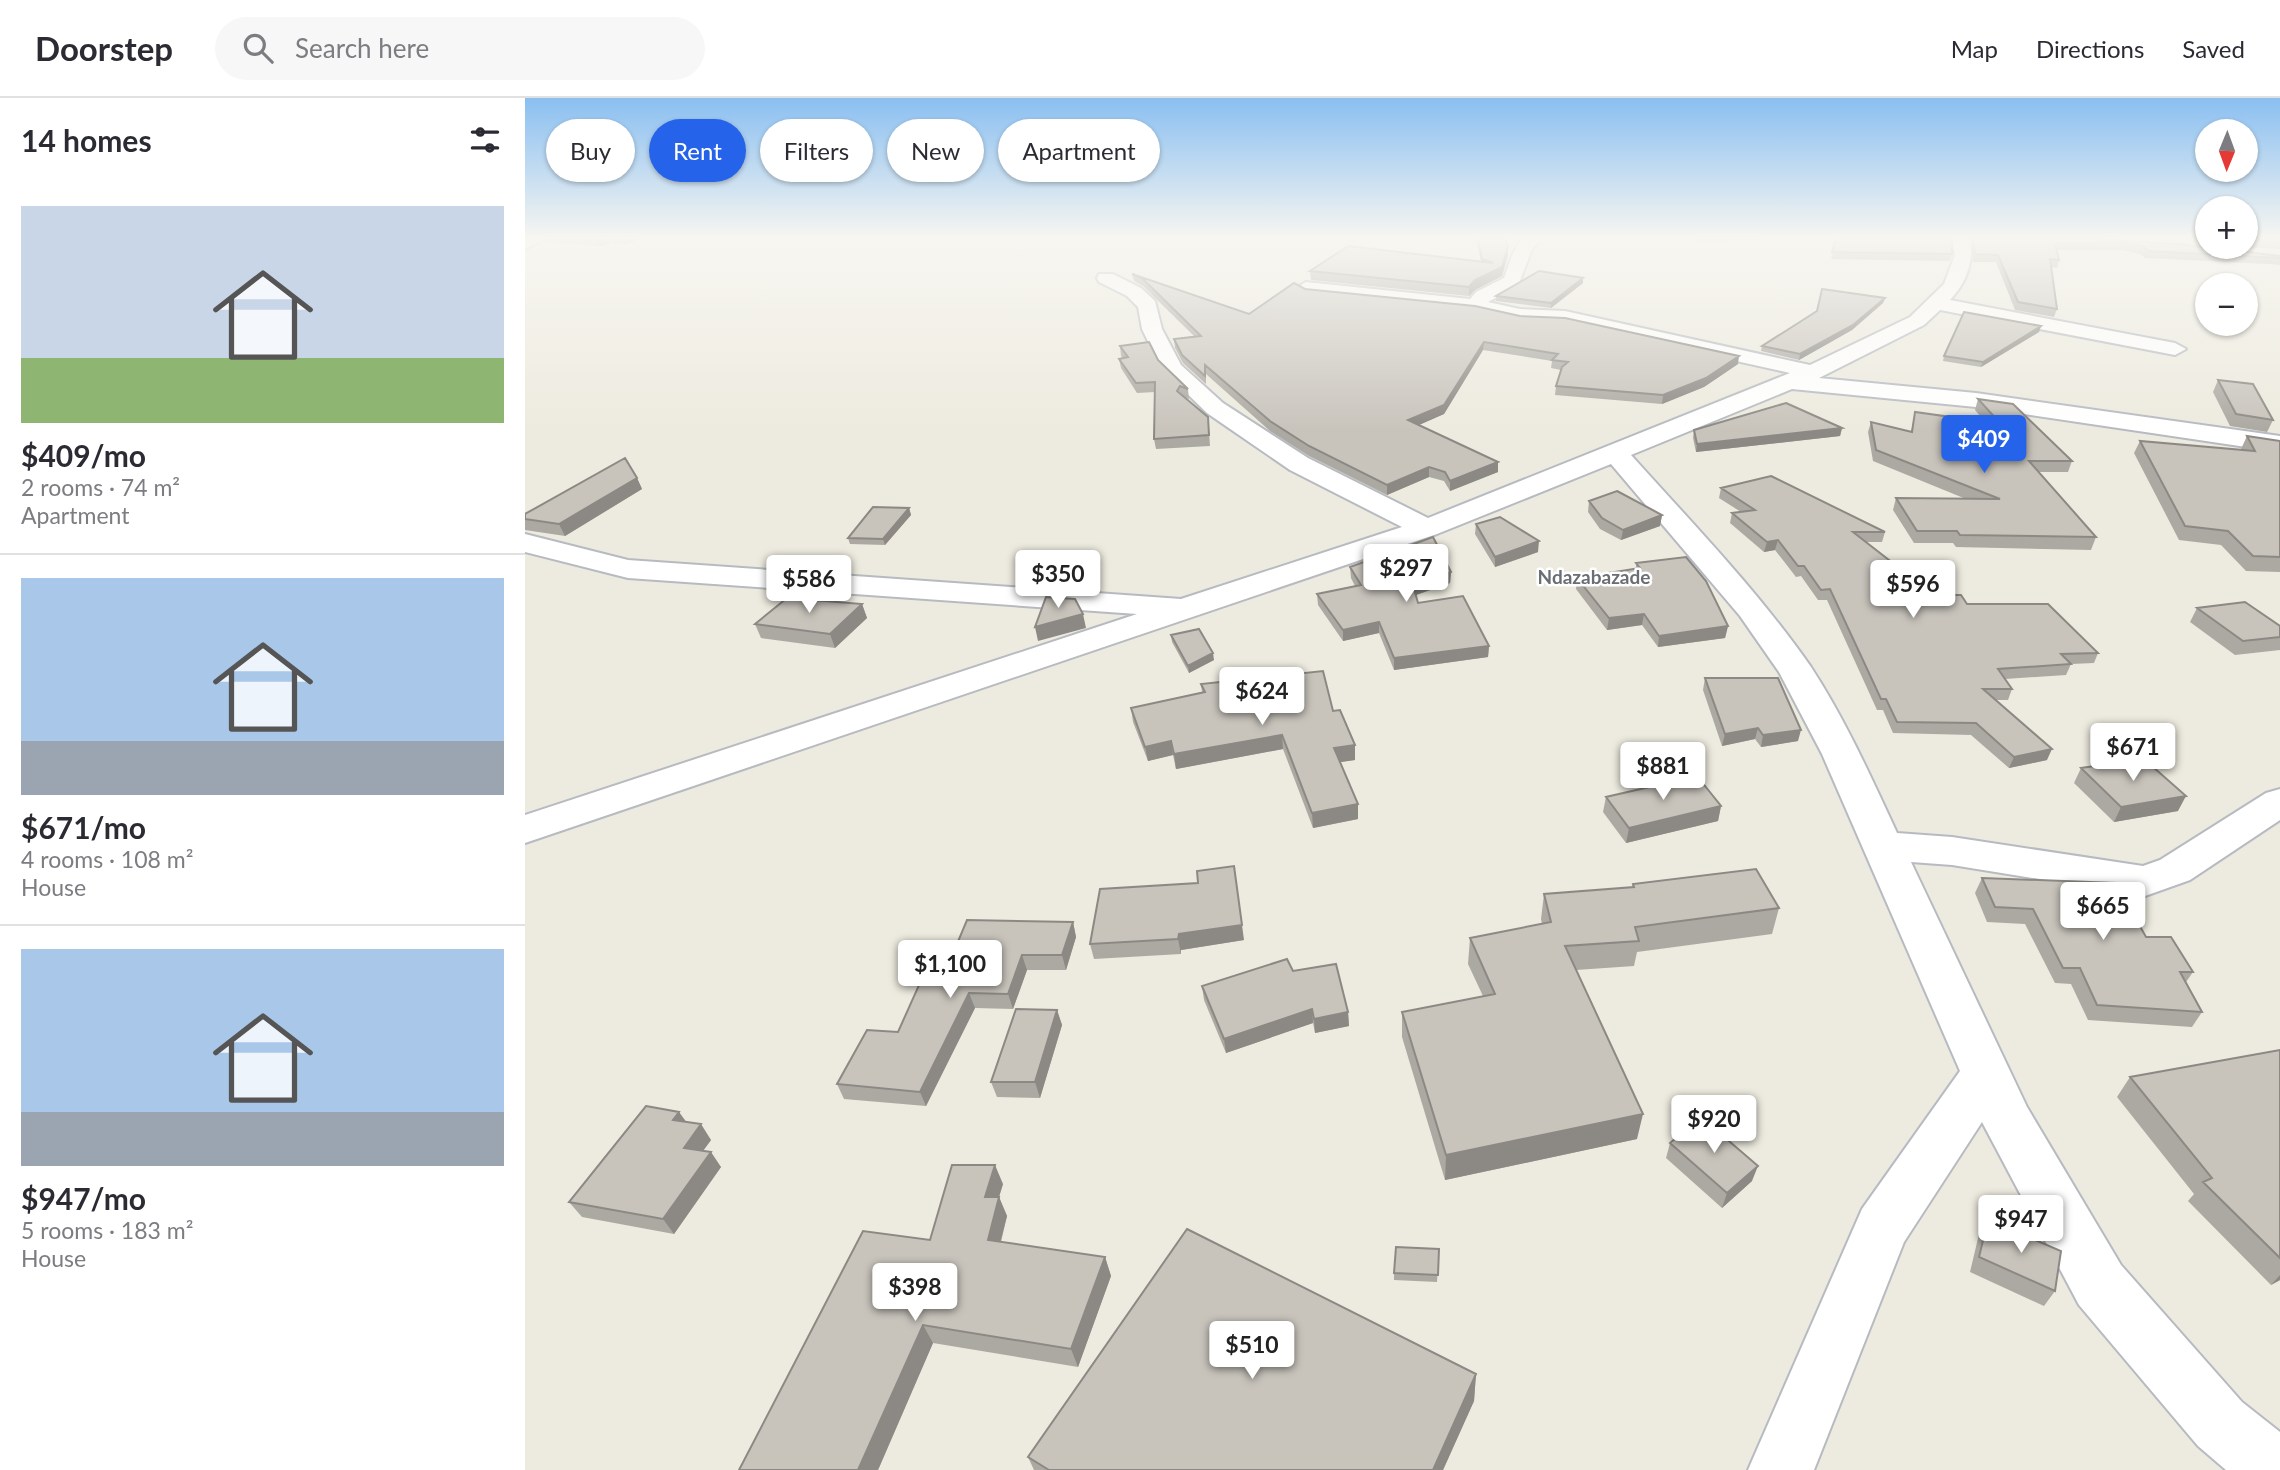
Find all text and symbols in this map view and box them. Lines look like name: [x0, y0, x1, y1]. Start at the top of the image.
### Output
search box: [215, 17, 705, 80]
text: Doorstep: [35, 28, 173, 68]
icon: search: [239, 29, 277, 67]
text: Search here: [295, 32, 429, 64]
text: Map: [1951, 34, 1998, 63]
text: Directions: [2036, 34, 2144, 63]
text: Saved: [2182, 34, 2245, 63]
chip: Buy: [546, 119, 635, 182]
chip: Rent: [649, 119, 746, 182]
chip: Filters: [760, 119, 873, 182]
chip: New: [887, 119, 984, 182]
chip: Apartment: [998, 119, 1160, 182]
north arrow: [2195, 119, 2257, 182]
map controls: [2195, 119, 2258, 336]
icon: filters: [466, 121, 504, 159]
text: 14 homes: [21, 122, 152, 158]
button: +: [2195, 196, 2258, 259]
icon: home: [200, 252, 326, 378]
button: −: [2195, 273, 2258, 336]
pin: $409: [1943, 416, 2025, 475]
text: $409: [1957, 424, 2011, 452]
text: $409/mo: [21, 437, 146, 473]
text: 2 rooms · 74 m²: [21, 473, 180, 501]
text: Apartment: [21, 501, 129, 529]
pin: $297: [1365, 545, 1447, 604]
pin: $350: [1017, 550, 1099, 610]
text: $297: [1379, 553, 1433, 581]
pin: $586: [768, 556, 850, 615]
text: $350: [1031, 559, 1085, 587]
pin: $596: [1872, 560, 1954, 620]
text: $586: [782, 564, 836, 592]
district label: Ndazabazade: [1538, 565, 1650, 588]
text: $596: [1886, 569, 1940, 597]
icon: home: [200, 624, 326, 750]
pin: $624: [1221, 668, 1303, 727]
text: $624: [1235, 676, 1289, 704]
pin: $671: [2092, 724, 2174, 783]
text: $671: [2106, 732, 2160, 760]
pin: $881: [1622, 742, 1704, 802]
text: $881: [1636, 751, 1690, 779]
text: $671/mo: [21, 809, 146, 845]
text: 4 rooms · 108 m²: [21, 845, 193, 873]
text: House: [21, 873, 86, 901]
pin: $665: [2062, 882, 2144, 942]
text: $665: [2076, 891, 2130, 919]
pin: $1,100: [893, 940, 1007, 1000]
text: $1,100: [914, 949, 986, 977]
icon: home: [200, 995, 326, 1121]
pin: $920: [1673, 1096, 1755, 1155]
text: $920: [1687, 1104, 1741, 1132]
text: $947/mo: [21, 1180, 146, 1216]
pin: $947: [1980, 1196, 2062, 1255]
text: $947: [1994, 1204, 2048, 1232]
text: 5 rooms · 183 m²: [21, 1216, 193, 1244]
text: House: [21, 1244, 86, 1272]
pin: $398: [874, 1264, 956, 1323]
text: $398: [888, 1272, 942, 1300]
pin: $510: [1211, 1322, 1293, 1381]
text: $510: [1225, 1330, 1279, 1358]

